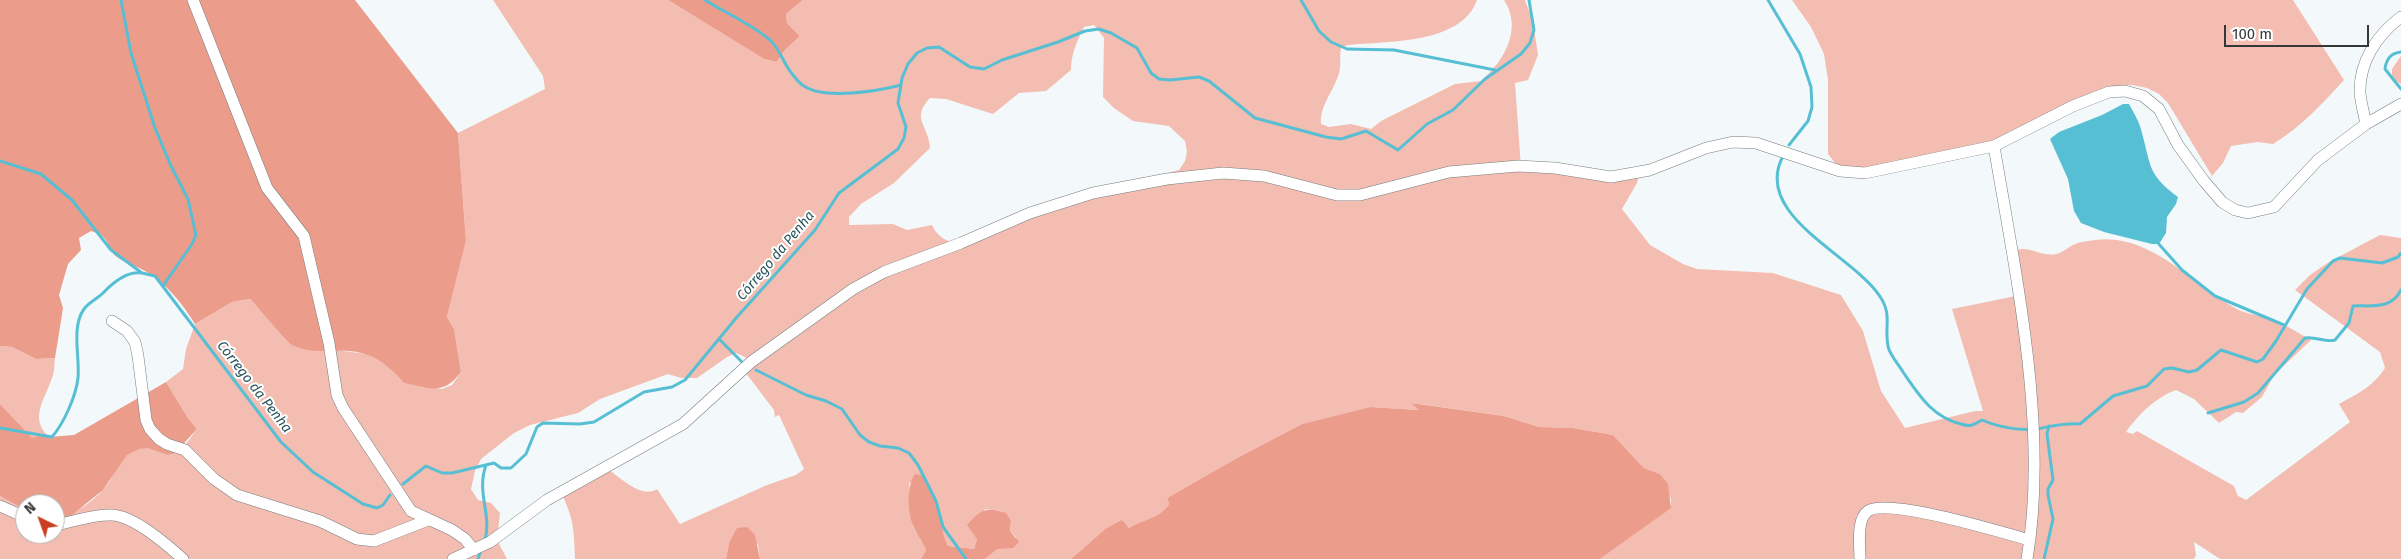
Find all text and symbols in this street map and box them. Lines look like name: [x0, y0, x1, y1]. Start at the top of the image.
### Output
scale bar: [2226, 15, 2371, 47]
text: 100 m: [2232, 25, 2272, 43]
water label: Córrego da Penha: [734, 208, 818, 304]
water label: Córrego da Penha: [213, 338, 295, 436]
north arrow: [15, 494, 65, 544]
text: N: [21, 499, 39, 518]

